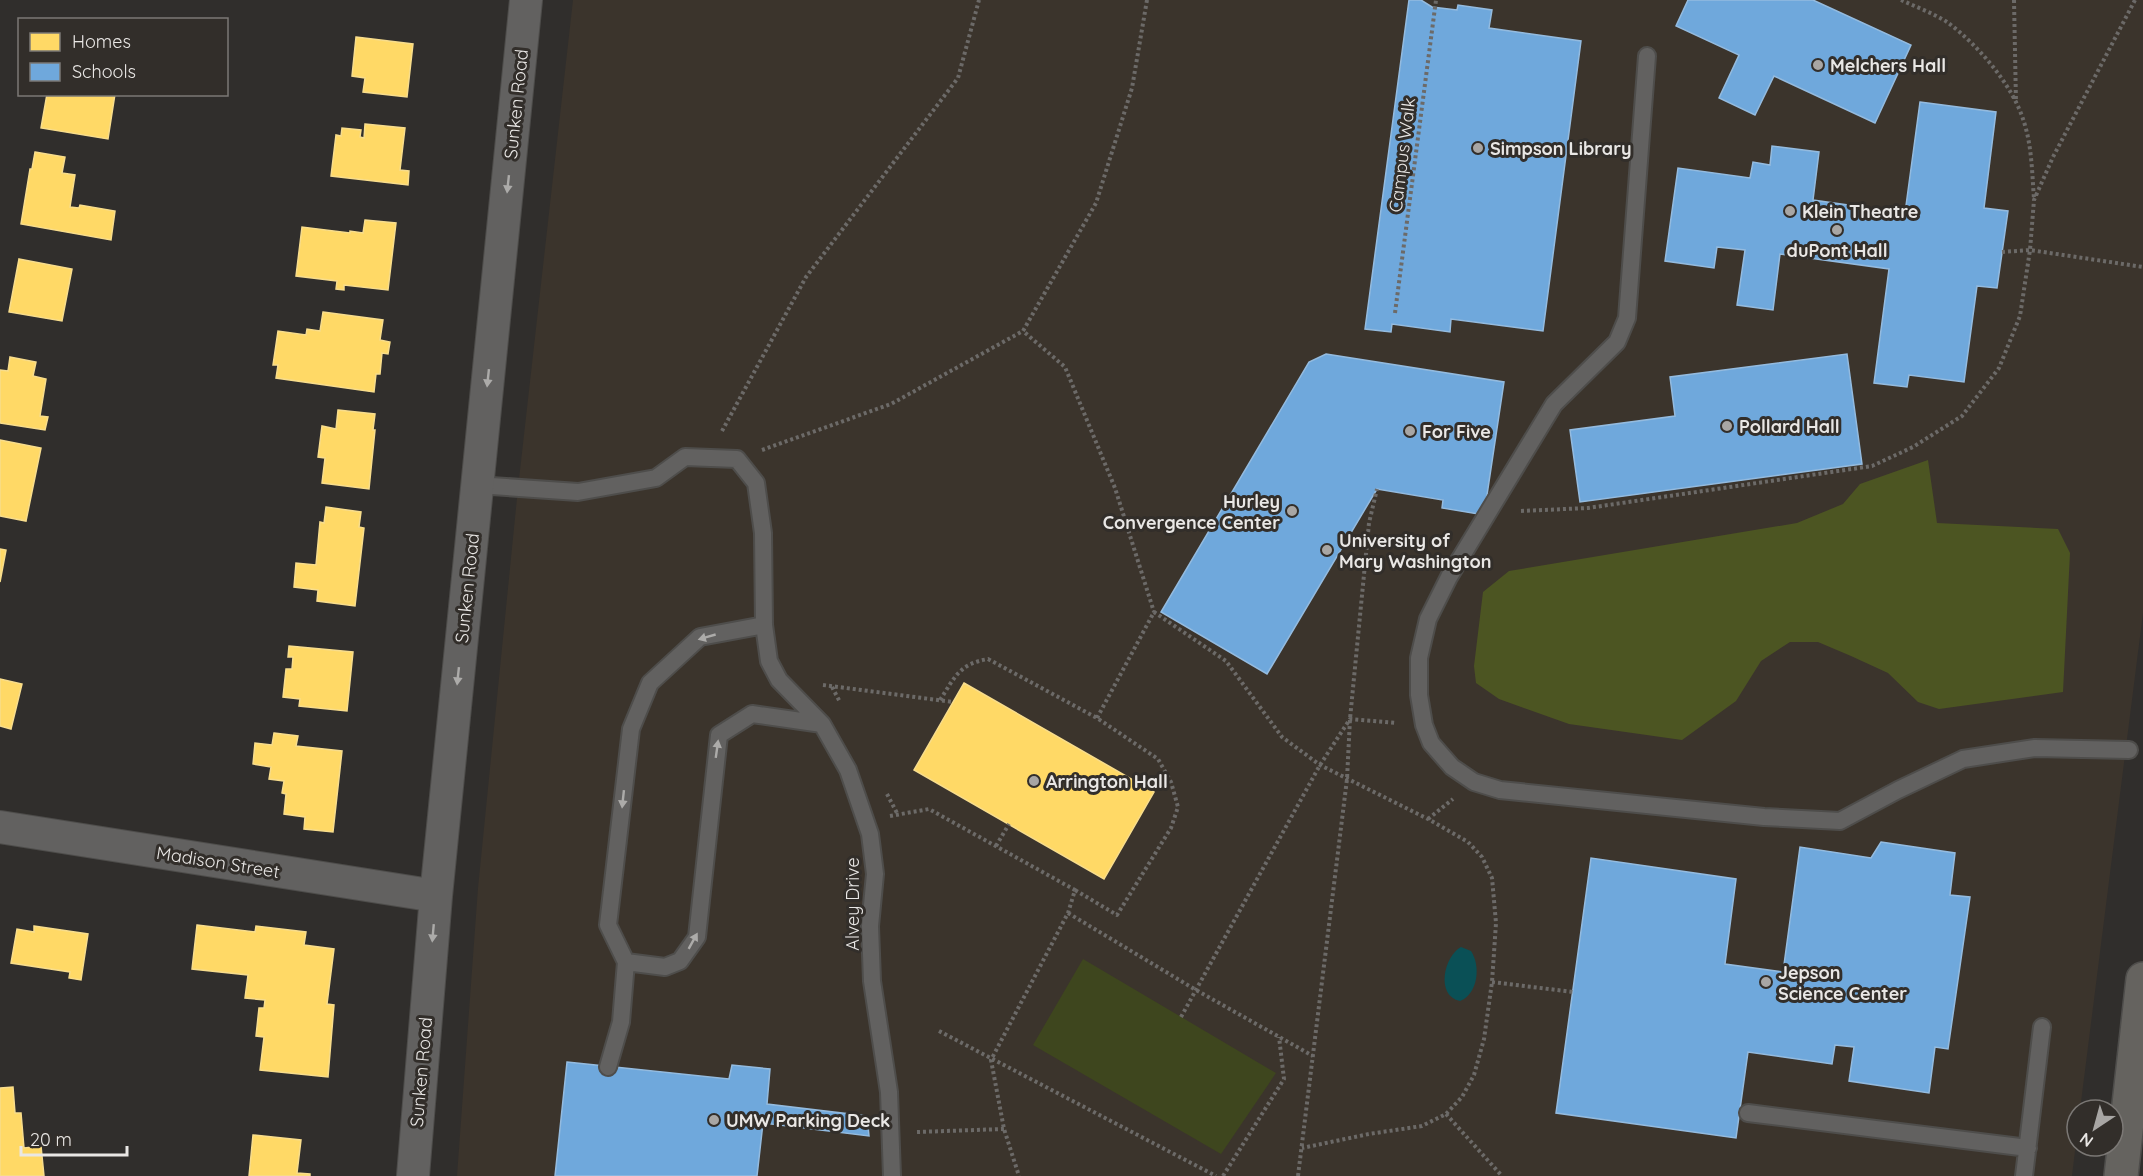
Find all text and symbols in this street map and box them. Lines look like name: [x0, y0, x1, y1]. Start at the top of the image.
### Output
legend: [18, 18, 228, 96]
text: Homes: [72, 30, 131, 53]
street label: Sunken Road: [499, 48, 533, 160]
place label: Melchers Hall: [1830, 54, 1946, 77]
marker: Melchers Hall: [1811, 58, 1825, 72]
text: Schools: [72, 60, 136, 83]
street label: Campus Walk: [1384, 96, 1420, 214]
place label: Simpson Library: [1490, 137, 1632, 160]
marker: Simpson Library: [1471, 141, 1485, 155]
one-way arrow: [503, 174, 513, 193]
place label: Klein Theatre: [1802, 200, 1918, 223]
marker: Klein Theatre: [1783, 204, 1797, 218]
marker: duPont Hall: [1830, 223, 1844, 237]
place label: duPont Hall: [1786, 239, 1888, 262]
one-way arrow: [483, 368, 493, 387]
place label: Pollard Hall: [1739, 415, 1840, 438]
marker: Pollard Hall: [1720, 419, 1734, 433]
place label: For Five: [1422, 420, 1491, 443]
marker: For Five: [1403, 424, 1417, 438]
place label: Hurley Convergence Center: [1103, 490, 1280, 534]
marker: Hurley Convergence Center: [1285, 504, 1299, 518]
place label: University of Mary Washington: [1339, 529, 1492, 573]
street label: Sunken Road: [450, 532, 484, 644]
marker: University of Mary Washington: [1320, 543, 1334, 557]
one-way arrow: [698, 633, 716, 642]
one-way arrow: [453, 667, 463, 686]
one-way arrow: [712, 739, 721, 758]
place label: Arrington Hall: [1046, 770, 1168, 793]
marker: Arrington Hall: [1027, 774, 1041, 788]
one-way arrow: [618, 790, 628, 809]
street label: Madison Street: [155, 841, 281, 883]
street label: Alvey Drive: [841, 857, 864, 951]
one-way arrow: [428, 923, 438, 942]
one-way arrow: [688, 932, 698, 949]
place label: Jepson Science Center: [1778, 961, 1907, 1005]
marker: Jepson Science Center: [1759, 975, 1773, 989]
street label: Sunken Road: [405, 1016, 437, 1128]
north arrow: [2065, 1098, 2125, 1158]
place label: UMW Parking Deck: [726, 1109, 890, 1132]
marker: UMW Parking Deck: [707, 1113, 721, 1127]
scale bar: [21, 1119, 128, 1157]
text: 20 m: [30, 1128, 72, 1151]
text: N: [2076, 1129, 2097, 1152]

